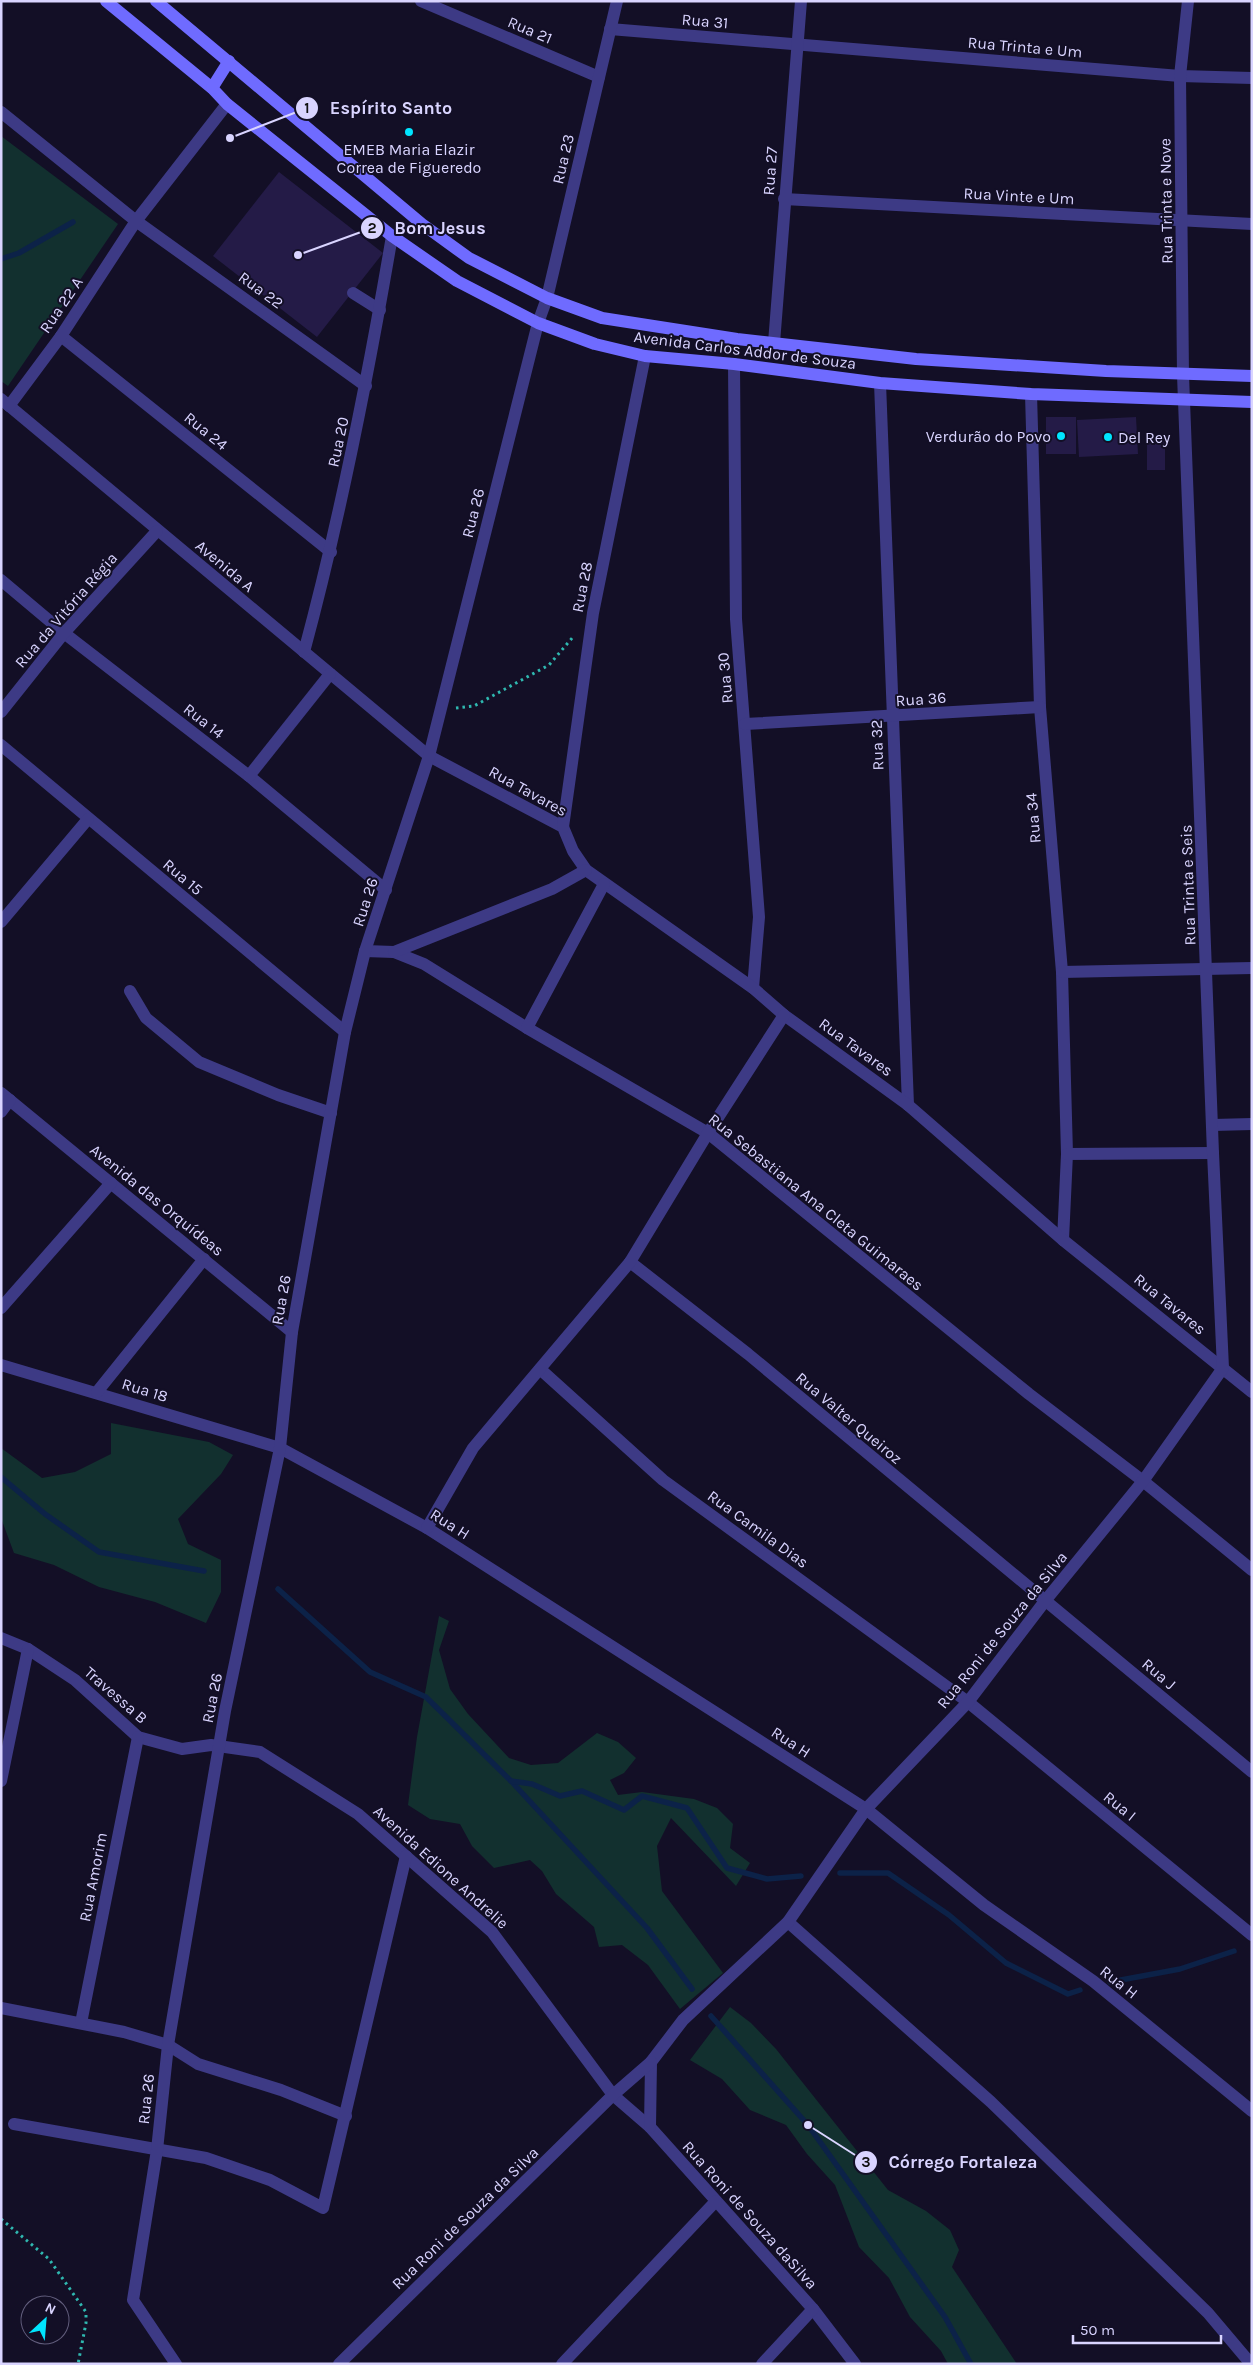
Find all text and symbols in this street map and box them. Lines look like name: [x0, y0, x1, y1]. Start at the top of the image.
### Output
street label: Rua 31: [681, 9, 729, 33]
street label: Rua 21: [505, 12, 555, 48]
street label: Rua Trinta e Um: [967, 33, 1083, 61]
callout: Espírito Santo: [295, 92, 462, 125]
text: Espírito Santo: [330, 97, 452, 119]
text: 1: [304, 99, 310, 117]
marker: EMEB Maria Elazir Correa de Figueredo: [403, 126, 415, 138]
street label: Rua 23: [548, 132, 578, 186]
street label: Rua Trinta e Nove: [1155, 138, 1177, 264]
place label: EMEB Maria Elazir Correa de Figueredo: [337, 140, 481, 177]
street label: Rua 27: [759, 145, 781, 196]
street label: Rua Vinte e Um: [963, 184, 1075, 208]
callout: Bom Jesus: [360, 212, 496, 245]
text: Bom Jesus: [394, 217, 486, 239]
text: 2: [367, 219, 377, 237]
street label: Rua 22: [235, 267, 287, 313]
street label: Rua 22 A: [35, 273, 87, 337]
street label: Avenida Carlos Addor de Souza: [633, 327, 857, 373]
street label: Rua 24: [180, 408, 232, 454]
street label: Rua 20: [323, 415, 353, 469]
place label: Verdurão do Povo: [926, 427, 1051, 446]
place label: Del Rey: [1118, 428, 1171, 447]
marker: Verdurão do Povo: [1055, 430, 1067, 442]
marker: Del Rey: [1102, 431, 1114, 443]
street label: Rua 26: [458, 486, 488, 540]
street label: Avenida A: [192, 536, 258, 596]
street label: Rua da Vitória Régia: [11, 548, 121, 672]
street label: Rua 28: [568, 560, 596, 614]
street label: Rua 30: [713, 652, 737, 704]
street label: Rua 36: [895, 688, 947, 710]
street label: Rua 14: [180, 699, 228, 743]
street label: Rua 32: [867, 719, 887, 771]
street label: Rua Tavares: [485, 762, 571, 820]
street label: Rua 34: [1021, 792, 1045, 844]
street label: Rua Trinta e Seis: [1176, 824, 1200, 946]
street label: Rua 15: [159, 855, 207, 899]
street label: Rua 26: [348, 875, 382, 929]
street label: Rua Tavares: [815, 1014, 897, 1080]
street label: Rua Sebastiana Ana Cleta Guimaraes: [705, 1109, 927, 1295]
street label: Avenida das Orquídeas: [86, 1140, 228, 1260]
street label: Rua Tavares: [1130, 1269, 1210, 1339]
street label: Rua 26: [267, 1273, 295, 1327]
street label: Rua Valter Queiroz: [792, 1368, 906, 1468]
street label: Rua 18: [120, 1374, 170, 1406]
street label: Rua Camila Dias: [704, 1486, 812, 1572]
street label: Rua H: [427, 1505, 473, 1543]
street label: Rua Roni de Souza da Silva: [933, 1548, 1071, 1712]
street label: Rua J: [1138, 1654, 1180, 1694]
street label: Travessa B: [81, 1663, 151, 1727]
street label: Rua 26: [198, 1671, 226, 1725]
street label: Rua H: [768, 1722, 814, 1762]
street label: Rua I: [1100, 1787, 1140, 1825]
street label: Avenida Edione Andrelie: [370, 1801, 512, 1933]
street label: Rua Amorim: [75, 1831, 111, 1923]
street label: Rua H: [1096, 1961, 1142, 2003]
street label: Rua 26: [134, 2073, 158, 2125]
street label: Rua Roni de Souza daSilva: [678, 2137, 822, 2293]
street label: Rua Roni de Souza da Silva: [388, 2143, 542, 2293]
callout: Córrego Fortaleza: [853, 2145, 1047, 2178]
text: Córrego Fortaleza: [888, 2151, 1038, 2173]
text: 3: [861, 2153, 871, 2171]
north arrow: [20, 2295, 70, 2345]
text: N: [42, 2299, 59, 2319]
scale bar: [1073, 2312, 1220, 2344]
text: 50 m: [1080, 2321, 1115, 2339]

